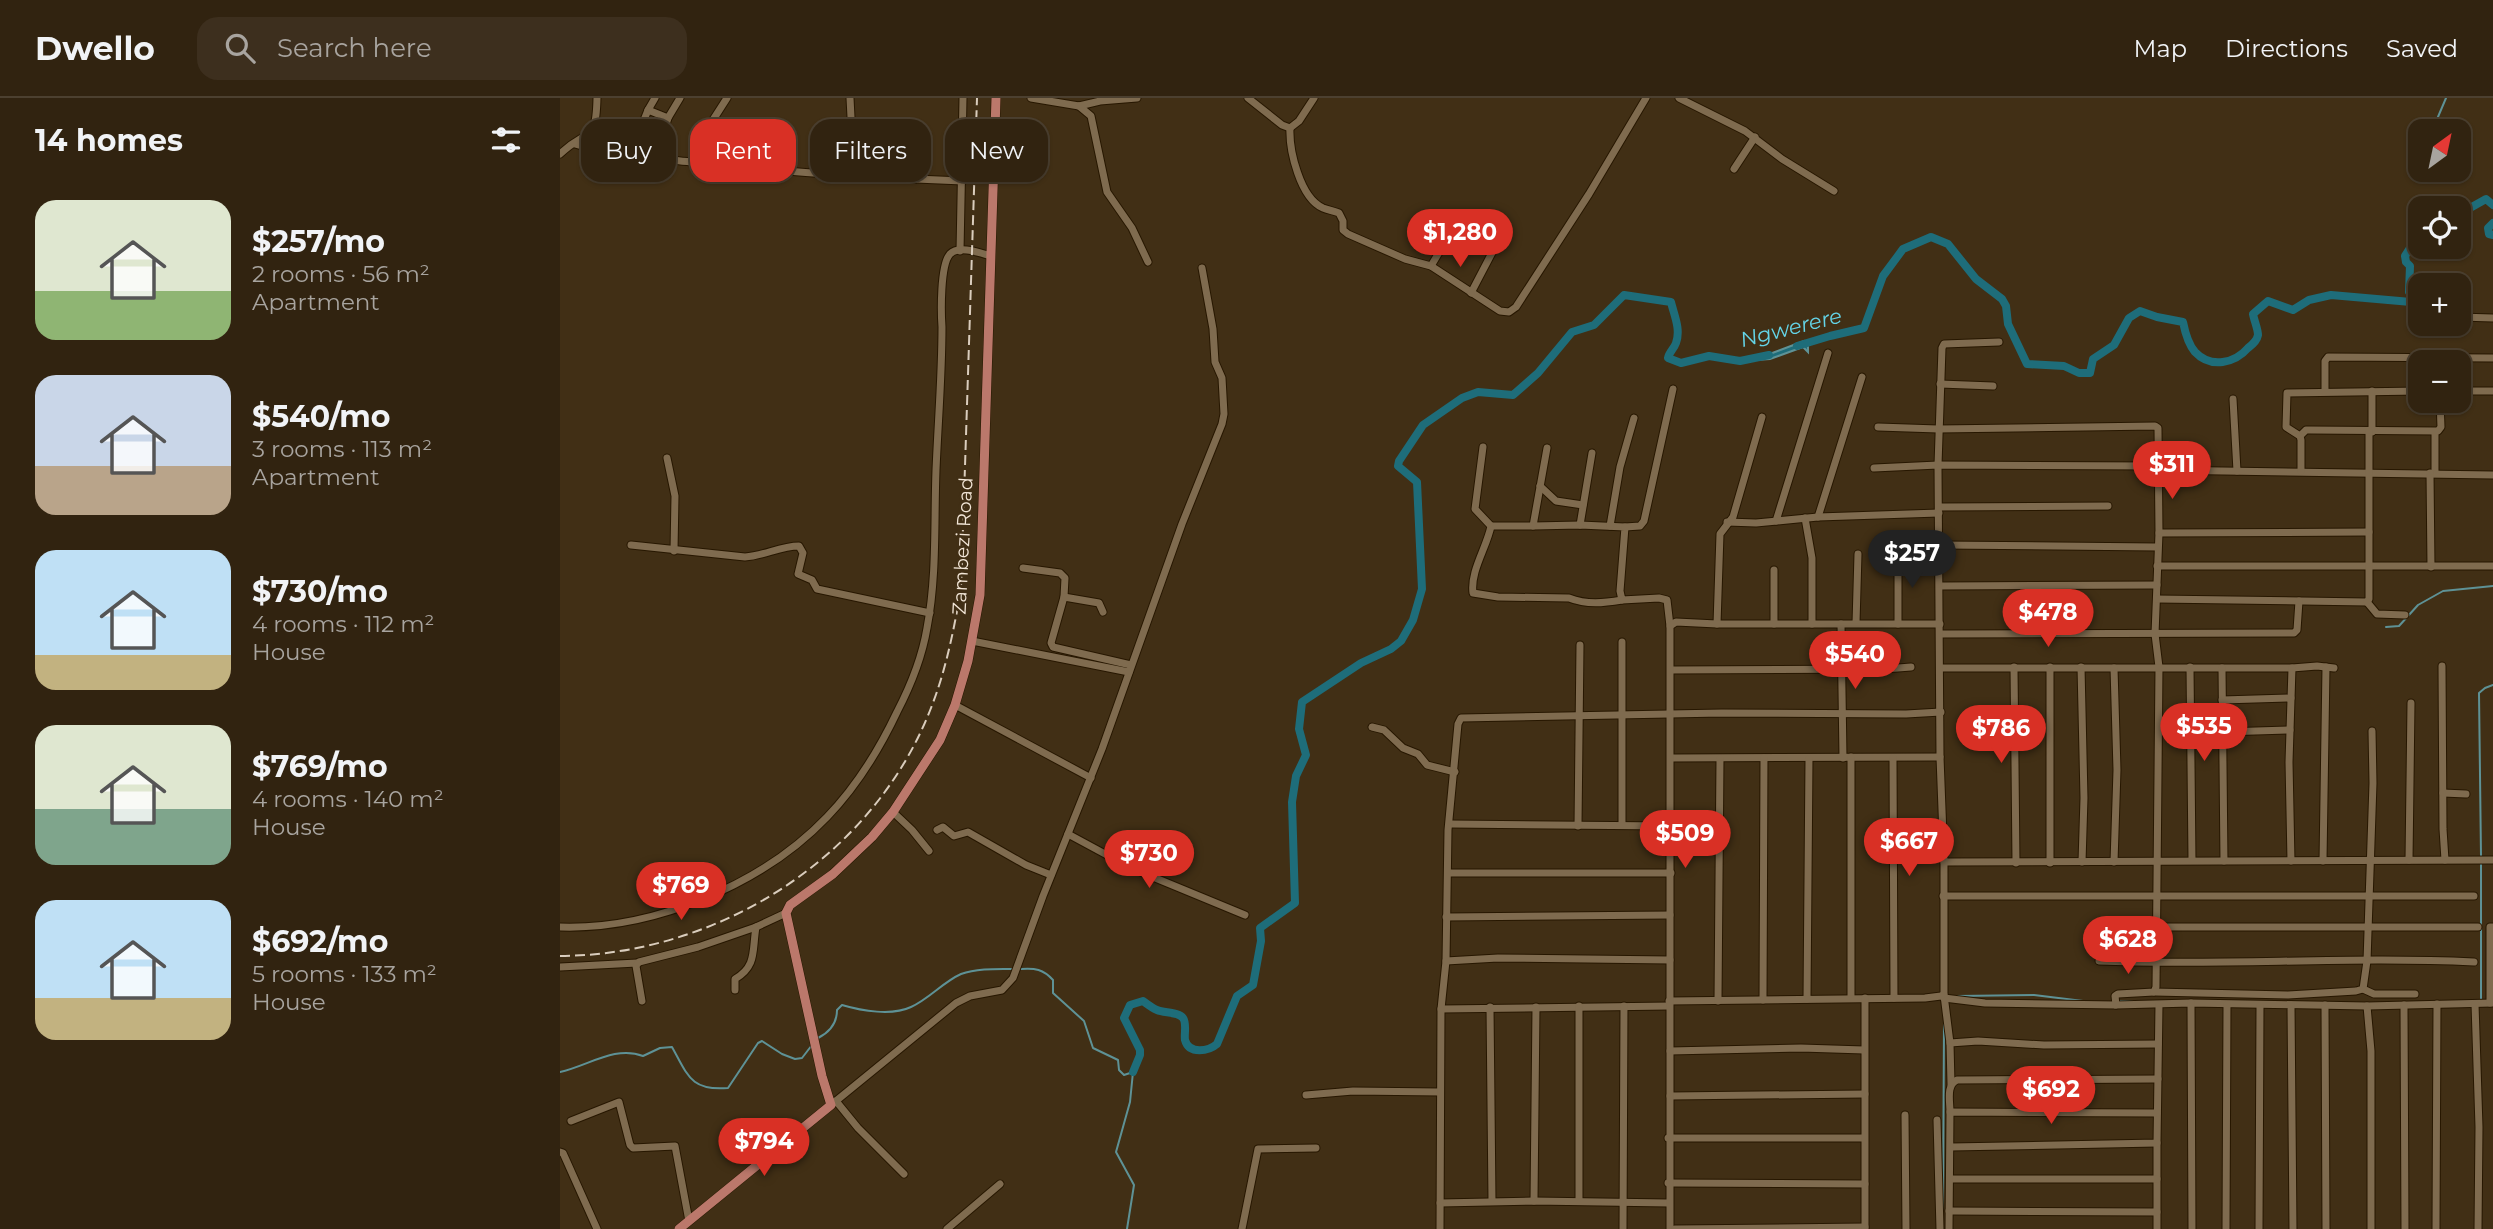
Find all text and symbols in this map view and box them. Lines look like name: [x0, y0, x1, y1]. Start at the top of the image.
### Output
search box: [197, 17, 687, 80]
text: Dwello: [35, 28, 155, 68]
icon: search: [221, 29, 259, 67]
text: Search here: [277, 32, 432, 64]
text: Map: [2134, 34, 2187, 63]
text: Directions: [2225, 34, 2348, 63]
text: Saved: [2386, 34, 2458, 63]
chip: Buy: [581, 119, 676, 182]
chip: Rent: [690, 119, 796, 182]
chip: Filters: [810, 119, 931, 182]
chip: New: [945, 119, 1048, 182]
north arrow: [2408, 119, 2471, 182]
map controls: [2408, 119, 2471, 413]
icon: filters: [487, 121, 525, 159]
text: 14 homes: [35, 122, 183, 159]
button: locate: [2408, 196, 2471, 259]
pin: $1,280: [1403, 209, 1517, 269]
text: $1,280: [1423, 218, 1497, 246]
text: $257/mo: [252, 223, 385, 260]
icon: home: [91, 228, 175, 312]
text: 2 rooms · 56 m²: [252, 260, 430, 288]
button: +: [2408, 273, 2471, 336]
text: Apartment: [252, 288, 380, 316]
water label: Ngwerere: [1737, 303, 1844, 352]
button: −: [2408, 350, 2471, 413]
text: $540/mo: [252, 398, 391, 435]
icon: home: [91, 403, 175, 487]
text: 3 rooms · 113 m²: [252, 435, 432, 463]
pin: $311: [2131, 442, 2213, 501]
text: $311: [2149, 450, 2195, 478]
text: Apartment: [252, 463, 380, 491]
street label: Zambezi Road: [947, 477, 978, 615]
pin: $257: [1871, 531, 1953, 590]
text: $257: [1884, 539, 1940, 567]
text: $730/mo: [252, 573, 388, 610]
icon: home: [91, 578, 175, 662]
pin: $478: [2007, 589, 2089, 649]
text: $478: [2019, 598, 2077, 626]
text: 4 rooms · 112 m²: [252, 610, 434, 638]
pin: $540: [1814, 632, 1896, 691]
text: House: [252, 638, 326, 666]
text: $540: [1825, 640, 1885, 668]
pin: $535: [2163, 704, 2245, 763]
pin: $786: [1960, 706, 2042, 765]
text: $535: [2176, 712, 2232, 740]
text: $786: [1972, 714, 2030, 742]
text: $769/mo: [252, 748, 388, 785]
icon: home: [91, 753, 175, 837]
text: 4 rooms · 140 m²: [252, 785, 444, 813]
pin: $509: [1644, 810, 1726, 870]
text: House: [252, 813, 326, 841]
pin: $667: [1868, 818, 1950, 878]
text: $509: [1656, 819, 1714, 847]
text: $667: [1880, 827, 1938, 855]
pin: $730: [1108, 830, 1190, 890]
text: $730: [1120, 839, 1178, 867]
pin: $769: [640, 862, 722, 922]
text: $769: [652, 871, 710, 899]
pin: $628: [2087, 916, 2169, 976]
text: $692/mo: [252, 923, 388, 960]
text: $628: [2099, 925, 2157, 953]
icon: home: [91, 928, 175, 1012]
text: 5 rooms · 133 m²: [252, 960, 437, 988]
text: House: [252, 988, 326, 1016]
pin: $692: [2010, 1066, 2092, 1126]
text: $692: [2022, 1075, 2080, 1103]
pin: $794: [723, 1118, 805, 1178]
text: $794: [734, 1127, 794, 1155]

